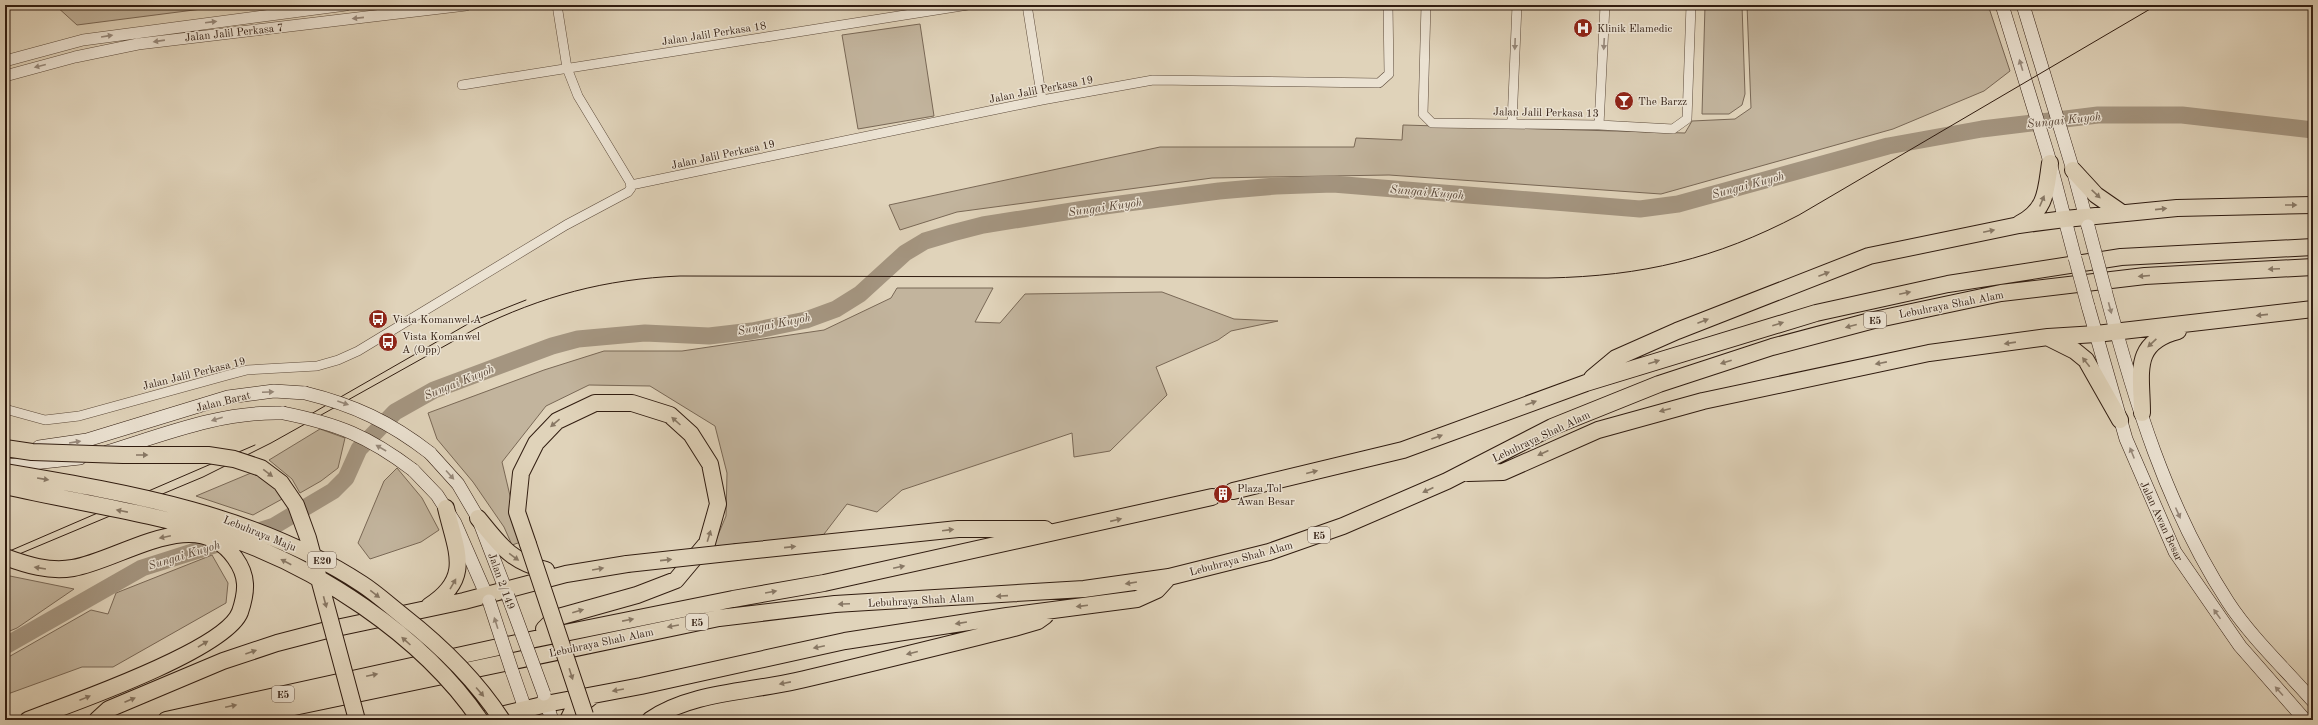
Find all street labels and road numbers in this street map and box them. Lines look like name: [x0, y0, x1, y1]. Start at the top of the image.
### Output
street label: Jalan Jalil Perkasa 18: [661, 21, 767, 48]
street label: Jalan Jalil Perkasa 7: [184, 23, 284, 44]
street label: Jalan Jalil Perkasa 19: [988, 75, 1094, 106]
street label: Jalan Jalil Perkasa 13: [1493, 107, 1599, 120]
street label: Jalan Jalil Perkasa 19: [670, 139, 776, 172]
street label: Lebuhraya Shah Alam: [1898, 290, 2005, 321]
road number: E5: [1864, 312, 1886, 328]
street label: Jalan Jalil Perkasa 19: [142, 356, 247, 393]
street label: Jalan Barat: [195, 390, 252, 415]
street label: Lebuhraya Shah Alam: [1491, 410, 1592, 465]
street label: Jalan Awan Besar: [2137, 480, 2184, 564]
street label: Lebuhraya Maju: [221, 515, 298, 554]
road number: E5: [1308, 527, 1330, 543]
street label: Lebuhraya Shah Alam: [1189, 540, 1295, 579]
road number: E20: [308, 552, 336, 568]
street label: Jalan 2/149: [485, 552, 516, 611]
street label: Lebuhraya Shah Alam: [868, 593, 975, 610]
road number: E5: [686, 614, 708, 630]
street label: Lebuhraya Shah Alam: [548, 627, 655, 660]
road number: E5: [272, 686, 294, 702]

